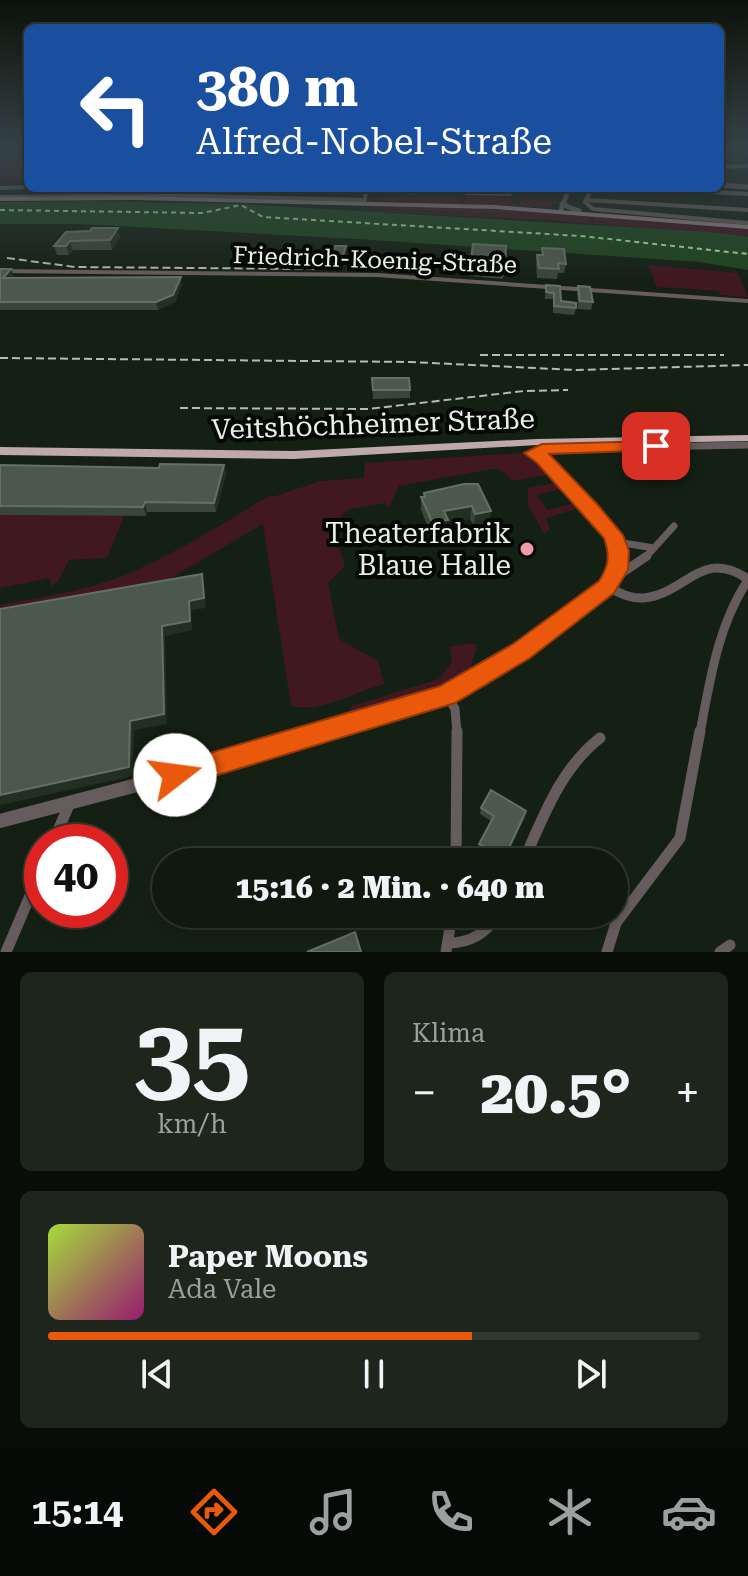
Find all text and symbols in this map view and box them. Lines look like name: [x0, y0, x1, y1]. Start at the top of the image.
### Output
text: 380 m: [196, 54, 358, 120]
icon: left: [64, 56, 168, 160]
text: Alfred-Nobel-Straße: [196, 121, 552, 163]
street label: Friedrich-Koenig-Straße: [232, 241, 518, 279]
street label: Veitshöchheimer Straße: [211, 402, 535, 446]
pin: [622, 412, 690, 480]
icon: arrive: [634, 424, 678, 468]
place label: Theaterfabrik Blaue Halle: [325, 517, 511, 582]
marker: Theaterfabrik Blaue Halle: [518, 540, 536, 558]
position arrow: [133, 733, 217, 817]
speed limit sign: 40: [24, 824, 128, 928]
text: 15:16 · 2 Min. · 640 m: [236, 870, 544, 905]
text: 35: [134, 996, 250, 1117]
text: Klima: [412, 1018, 485, 1048]
text: 20.5°: [481, 1057, 631, 1128]
text: −: [412, 1067, 437, 1119]
text: +: [675, 1067, 700, 1119]
text: km/h: [157, 1109, 227, 1139]
text: Paper Moons: [168, 1239, 368, 1274]
text: Ada Vale: [168, 1274, 276, 1304]
icon: previous: [135, 1352, 179, 1396]
icon: pause: [352, 1352, 396, 1396]
icon: next: [569, 1352, 613, 1396]
icon: directions: [186, 1484, 242, 1540]
icon: music: [305, 1484, 361, 1540]
icon: phone: [423, 1484, 479, 1540]
icon: climate: [542, 1484, 598, 1540]
icon: car: [661, 1484, 717, 1540]
text: 15:14: [31, 1491, 123, 1533]

